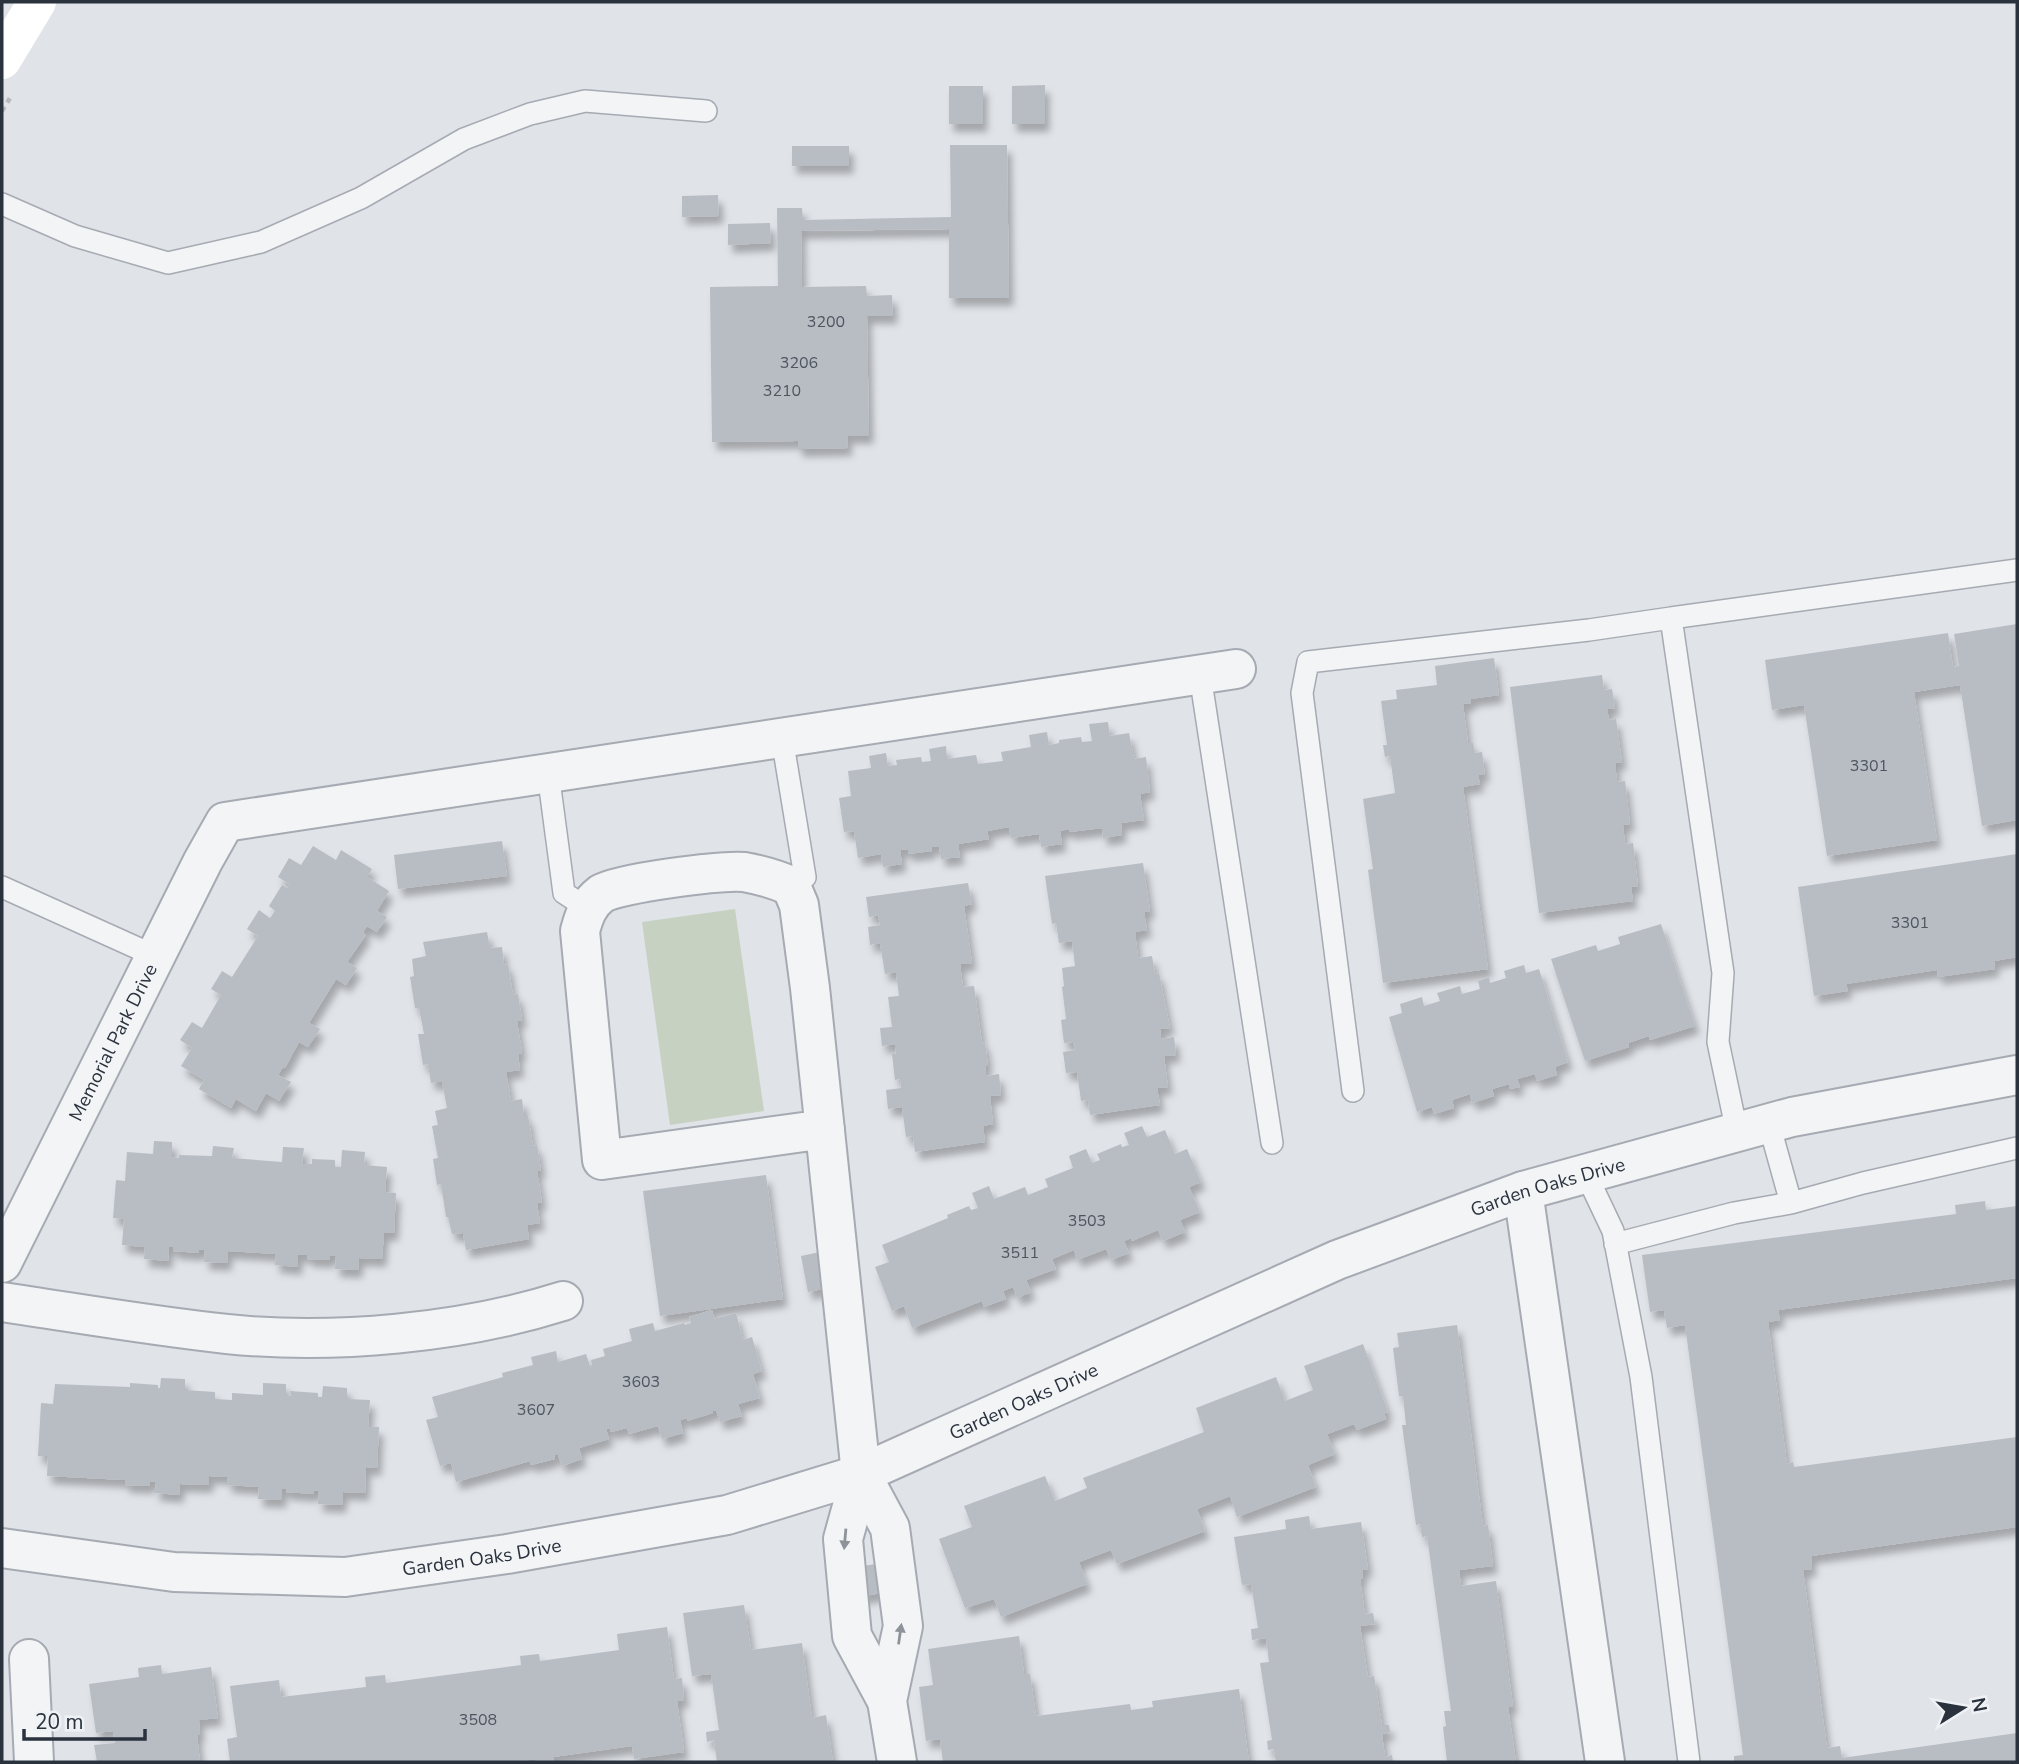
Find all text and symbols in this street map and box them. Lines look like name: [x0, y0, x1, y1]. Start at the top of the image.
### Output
house number: 3200: [807, 311, 845, 333]
house number: 3206: [780, 352, 818, 374]
house number: 3210: [763, 380, 801, 402]
house number: 3301: [1850, 755, 1888, 777]
house number: 3301: [1891, 912, 1929, 934]
street label: Memorial Park Drive: [63, 959, 164, 1126]
street label: Garden Oaks Drive: [1467, 1152, 1628, 1223]
house number: 3503: [1068, 1210, 1106, 1232]
house number: 3511: [1001, 1242, 1039, 1264]
street label: Garden Oaks Drive: [945, 1357, 1102, 1447]
house number: 3603: [622, 1371, 660, 1393]
house number: 3607: [517, 1399, 555, 1421]
one-way arrow: [839, 1528, 850, 1550]
street label: Garden Oaks Drive: [401, 1533, 564, 1583]
one-way arrow: [895, 1623, 906, 1645]
north arrow: [1928, 1673, 1998, 1743]
text: N: [1965, 1695, 1993, 1714]
scale bar: [24, 1698, 145, 1742]
text: 20 m: [35, 1708, 84, 1736]
house number: 3508: [459, 1709, 497, 1731]

